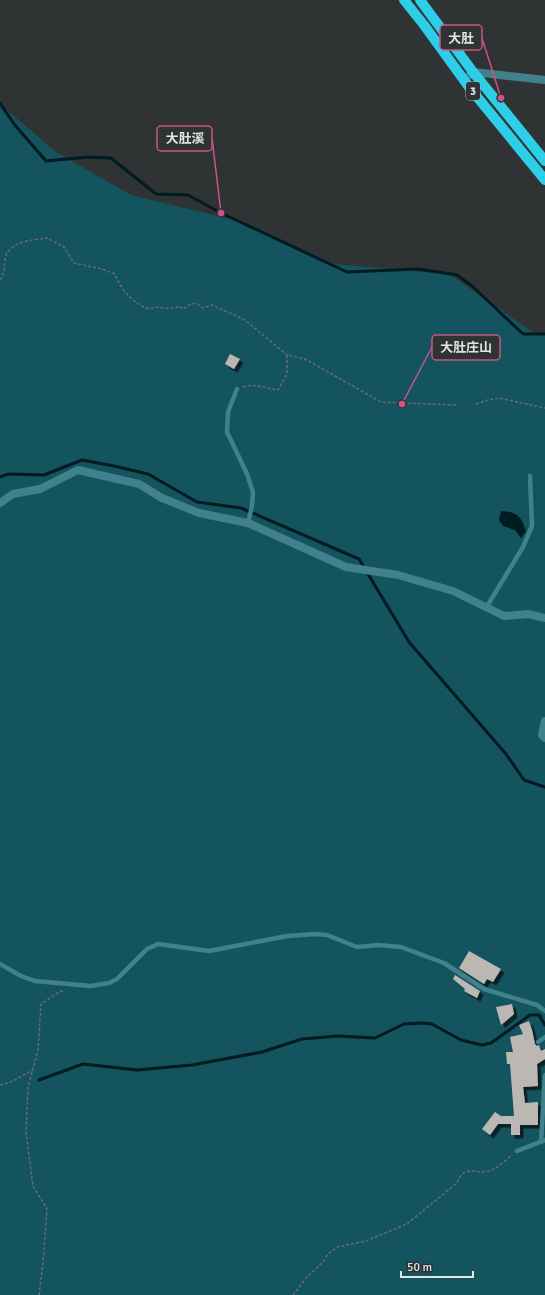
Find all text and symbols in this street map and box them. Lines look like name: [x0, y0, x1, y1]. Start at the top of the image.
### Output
callout: 大肚: [440, 25, 482, 50]
text: 大肚: [448, 31, 474, 47]
road number: 3: [466, 82, 480, 100]
callout: 大肚溪: [157, 126, 212, 151]
text: 大肚溪: [165, 131, 205, 147]
callout: 大肚庄山: [432, 335, 500, 360]
text: 大肚庄山: [440, 340, 492, 356]
scale bar: [401, 1253, 473, 1279]
text: 50 m: [407, 1260, 432, 1275]

